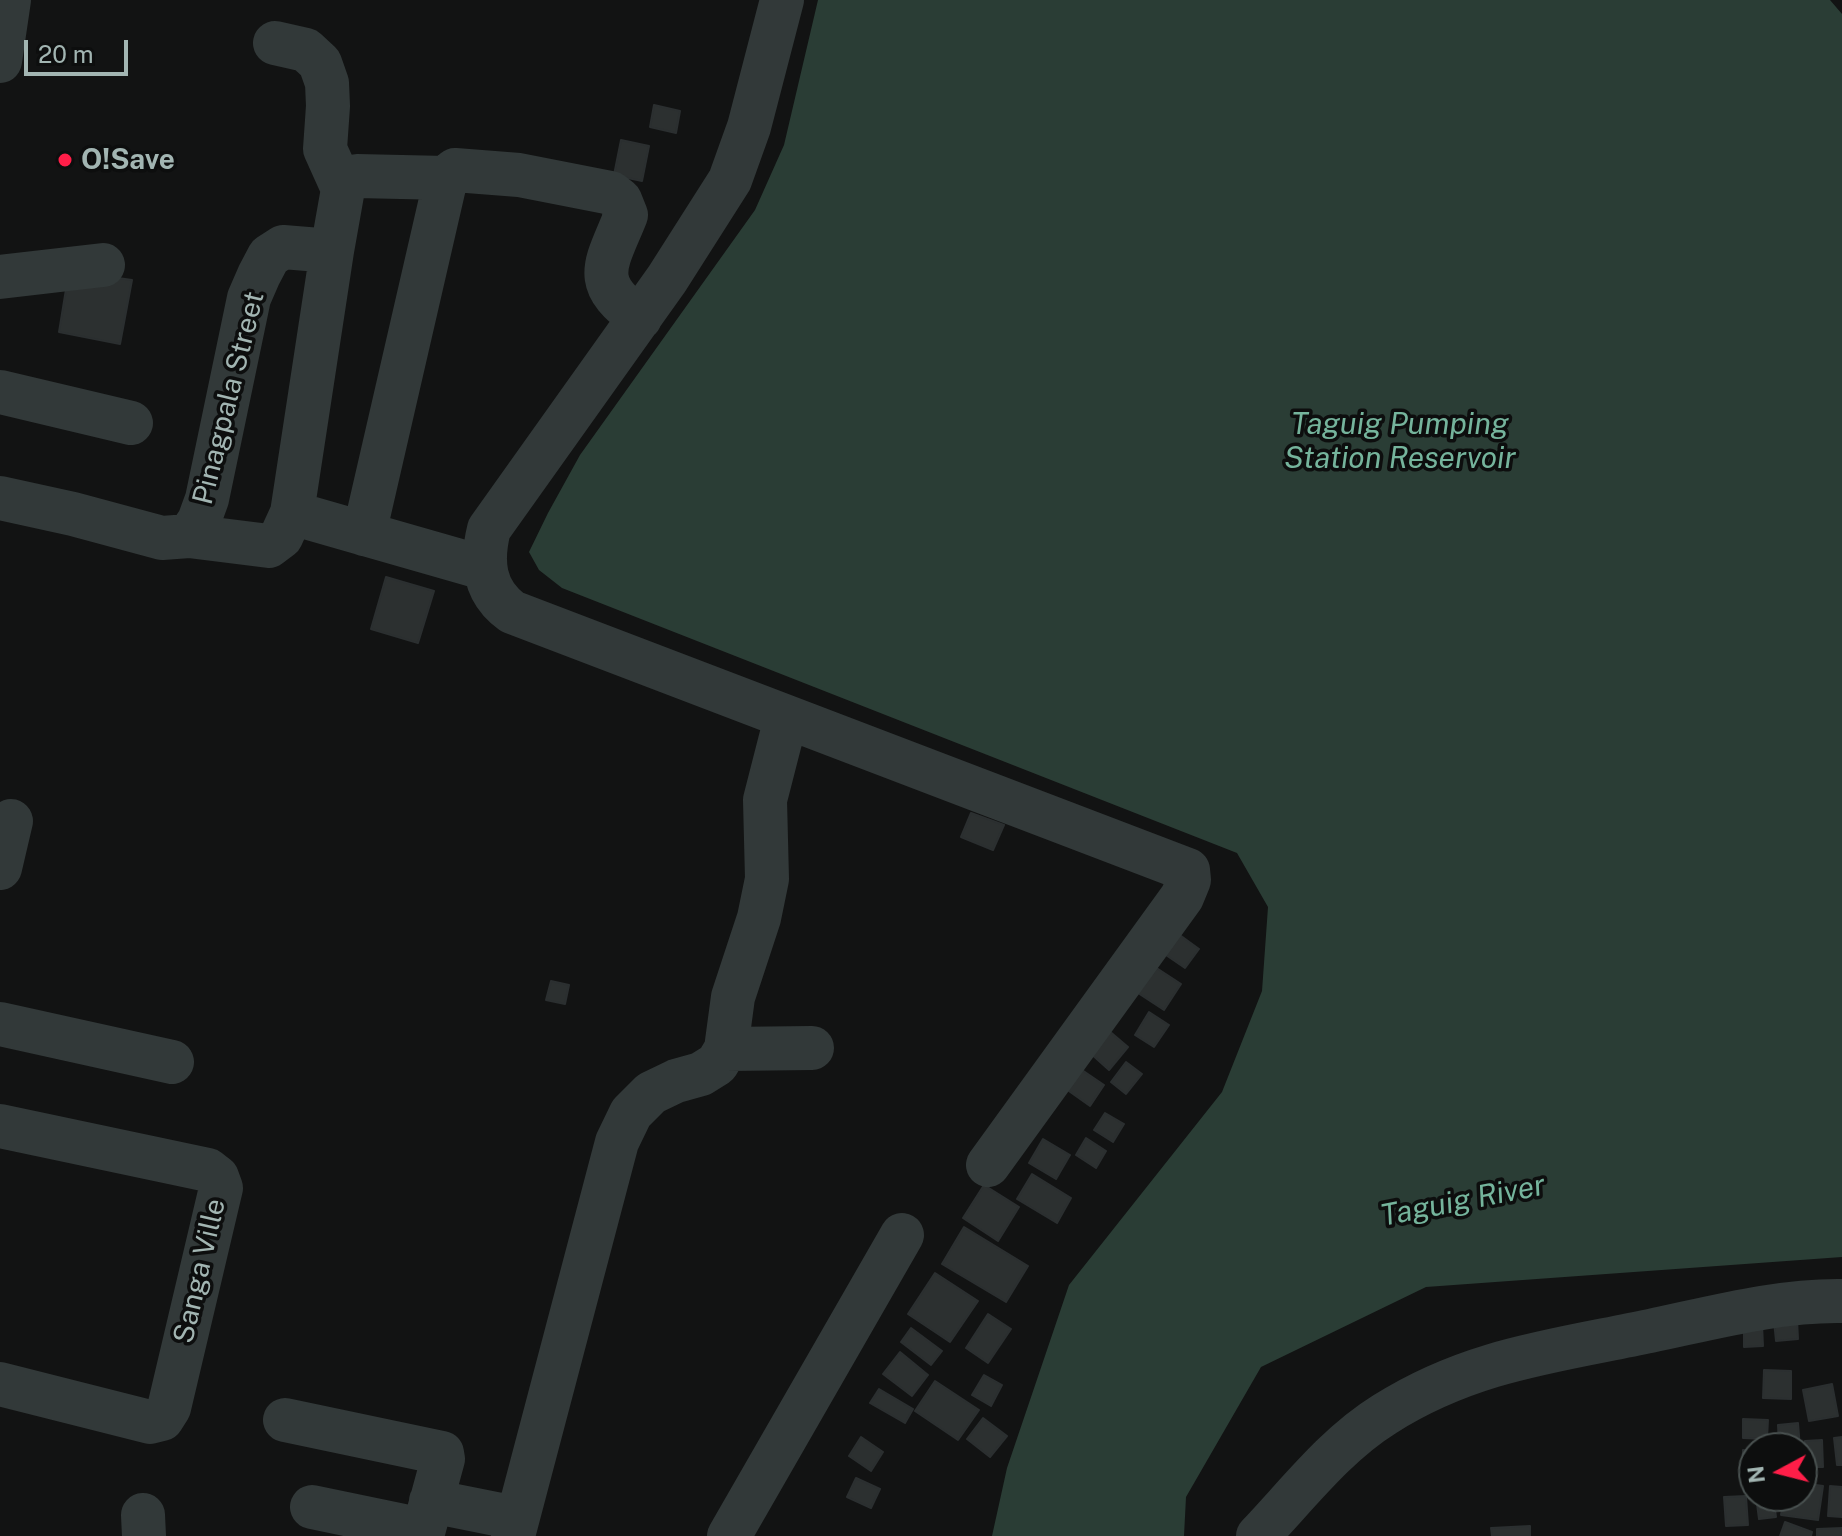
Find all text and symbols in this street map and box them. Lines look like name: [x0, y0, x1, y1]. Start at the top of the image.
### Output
scale bar: [28, 24, 132, 74]
text: 20 m: [38, 40, 94, 68]
place label: O!Save: [81, 143, 175, 177]
marker: O!Save: [56, 151, 74, 169]
street label: Pinagpala Street: [186, 288, 272, 508]
water label: Taguig Pumping Station Reservoir: [1284, 407, 1516, 478]
water label: Taguig River: [1378, 1167, 1548, 1235]
street label: Sanga Ville: [167, 1195, 233, 1347]
north arrow: [1738, 1432, 1818, 1512]
text: N: [1742, 1465, 1770, 1485]

